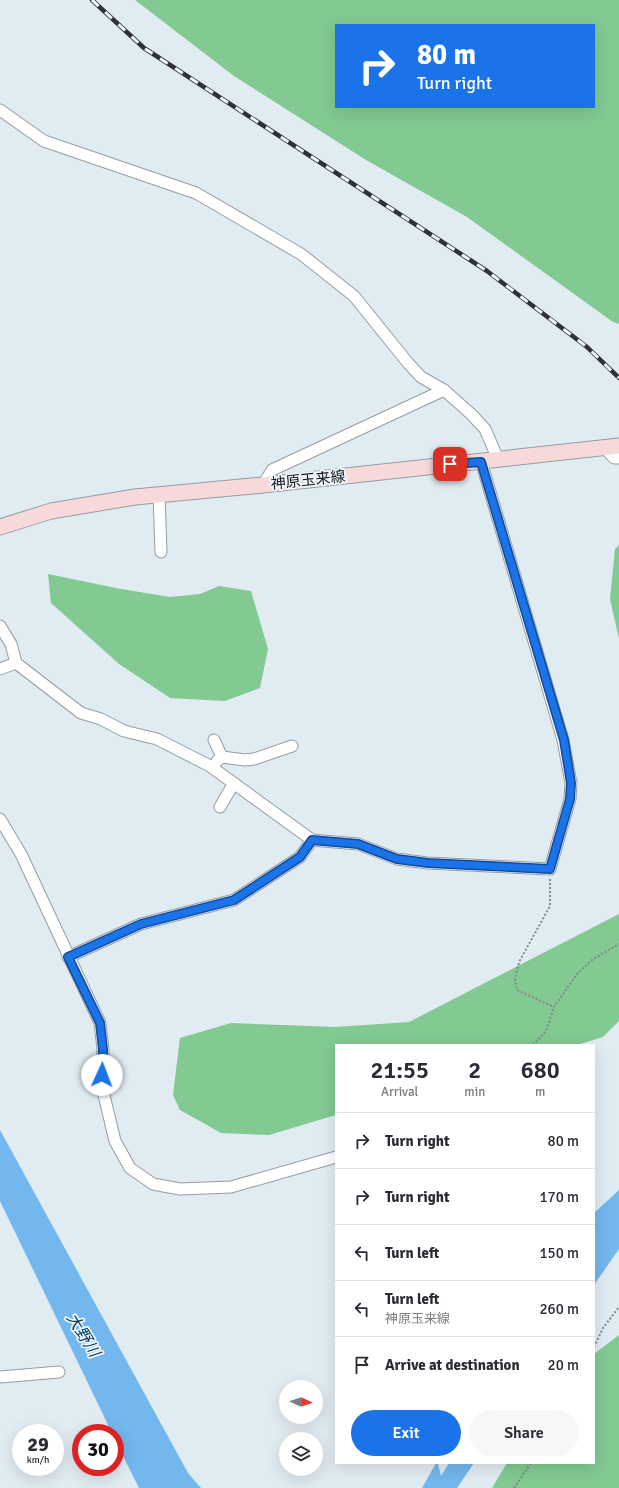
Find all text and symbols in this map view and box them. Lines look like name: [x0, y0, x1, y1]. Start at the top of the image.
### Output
text: 80 m: [417, 38, 476, 72]
icon: right: [351, 40, 403, 92]
text: Turn right: [417, 72, 492, 94]
pin: [433, 447, 467, 481]
icon: arrive: [439, 453, 461, 475]
street label: 神原玉来線: [270, 467, 346, 493]
position arrow: [81, 1054, 123, 1096]
text: 21:55: [370, 1055, 429, 1085]
text: 2: [468, 1055, 481, 1085]
text: 680: [521, 1055, 560, 1085]
text: Arrival: [381, 1084, 418, 1100]
text: min: [464, 1084, 485, 1100]
text: m: [535, 1084, 545, 1100]
icon: right: [351, 1130, 373, 1152]
text: Turn right: [385, 1132, 450, 1150]
text: 80 m: [548, 1132, 579, 1150]
icon: right: [351, 1186, 373, 1208]
text: Turn right: [385, 1188, 450, 1206]
text: 170 m: [539, 1188, 579, 1206]
icon: left: [351, 1242, 373, 1264]
text: Turn left: [385, 1244, 439, 1262]
text: 150 m: [539, 1244, 579, 1262]
text: Turn left: [385, 1290, 439, 1308]
icon: left: [351, 1298, 373, 1320]
text: 260 m: [539, 1300, 579, 1318]
water label: 大野川: [62, 1309, 105, 1362]
text: 神原玉来線: [385, 1311, 450, 1327]
icon: arrive: [351, 1354, 373, 1376]
text: Arrive at destination: [385, 1356, 520, 1374]
text: 20 m: [548, 1356, 579, 1374]
north arrow: [279, 1380, 323, 1424]
map controls: [279, 1380, 323, 1476]
button: Exit: [351, 1410, 461, 1456]
button: Share: [469, 1410, 579, 1456]
speed limit sign: 30: [72, 1424, 124, 1476]
text: 29: [27, 1432, 49, 1457]
button: layers: [279, 1432, 323, 1476]
text: km/h: [27, 1454, 49, 1466]

